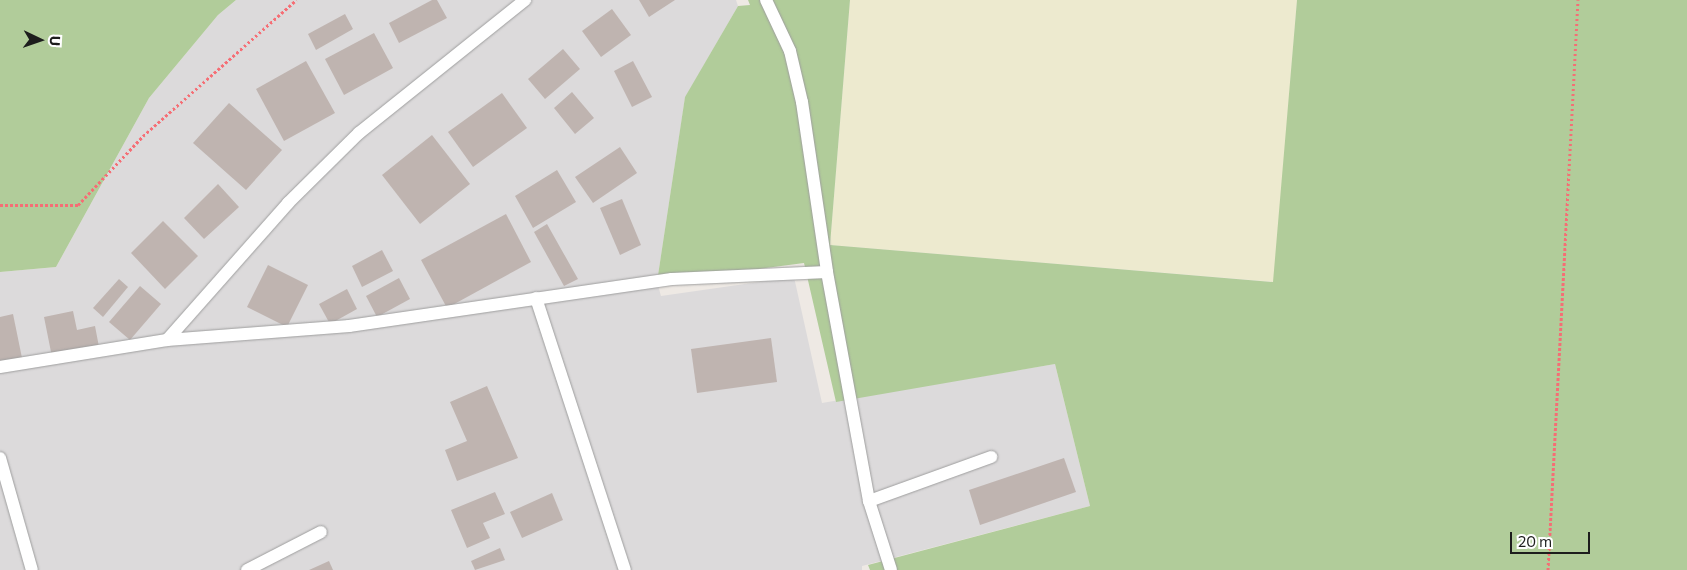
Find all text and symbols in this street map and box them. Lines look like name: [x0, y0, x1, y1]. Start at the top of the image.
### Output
north arrow: [15, 15, 65, 65]
text: U: [47, 35, 64, 46]
scale bar: [1512, 522, 1592, 554]
text: 20 m: [1518, 532, 1552, 550]

